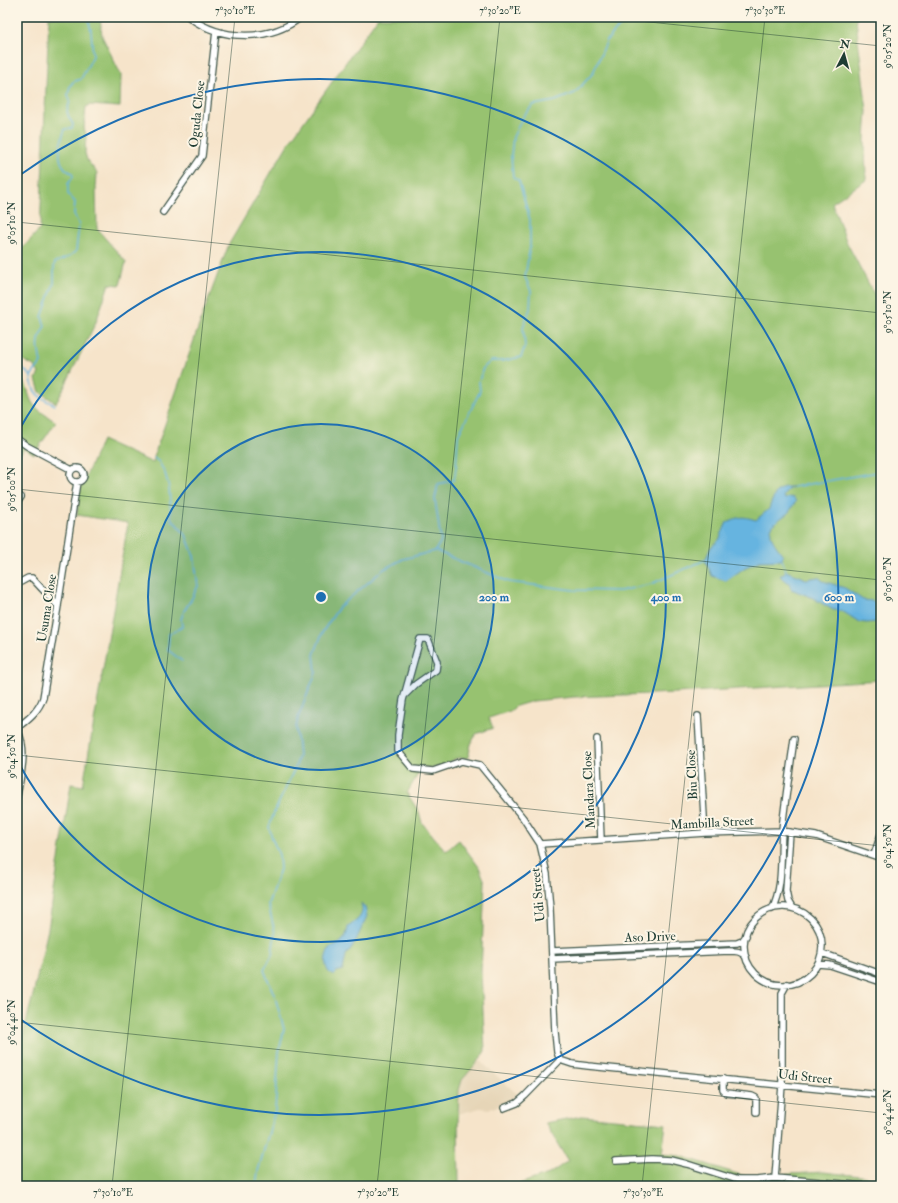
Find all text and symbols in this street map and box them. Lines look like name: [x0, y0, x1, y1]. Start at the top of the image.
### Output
text: 7°30'10"E: [215, 5, 255, 17]
text: 7°30'20"E: [479, 5, 521, 17]
text: 7°30'30"E: [745, 5, 785, 17]
text: 9°05'20"N: [882, 24, 894, 69]
north arrow: [824, 34, 864, 74]
text: N: [838, 37, 852, 52]
street label: Oguda Close: [186, 79, 209, 148]
text: 9°05'10"N: [6, 202, 18, 245]
text: 9°05'10"N: [882, 291, 894, 334]
text: 9°05'00"N: [6, 467, 18, 512]
text: 9°05'00"N: [882, 557, 894, 602]
street label: Usuma Close: [34, 572, 60, 643]
centre of rings: [314, 590, 328, 604]
text: 200 m: [479, 590, 510, 605]
text: 400 m: [650, 590, 682, 605]
text: 600 m: [824, 590, 855, 605]
text: 9°04'50"N: [6, 734, 18, 779]
street label: Biu Close: [683, 749, 701, 800]
street label: Mandara Close: [579, 750, 599, 829]
street label: Mambilla Street: [670, 813, 754, 833]
text: 9°04'50"N: [882, 824, 894, 869]
street label: Udi Street: [527, 867, 549, 923]
street label: Aso Drive: [623, 928, 677, 946]
text: 9°04'40"N: [6, 999, 18, 1046]
street label: Udi Street: [777, 1066, 833, 1088]
text: 9°04'40"N: [882, 1089, 894, 1136]
text: 7°30'10"E: [93, 1187, 133, 1199]
text: 7°30'20"E: [357, 1187, 399, 1199]
text: 7°30'30"E: [623, 1187, 663, 1199]

